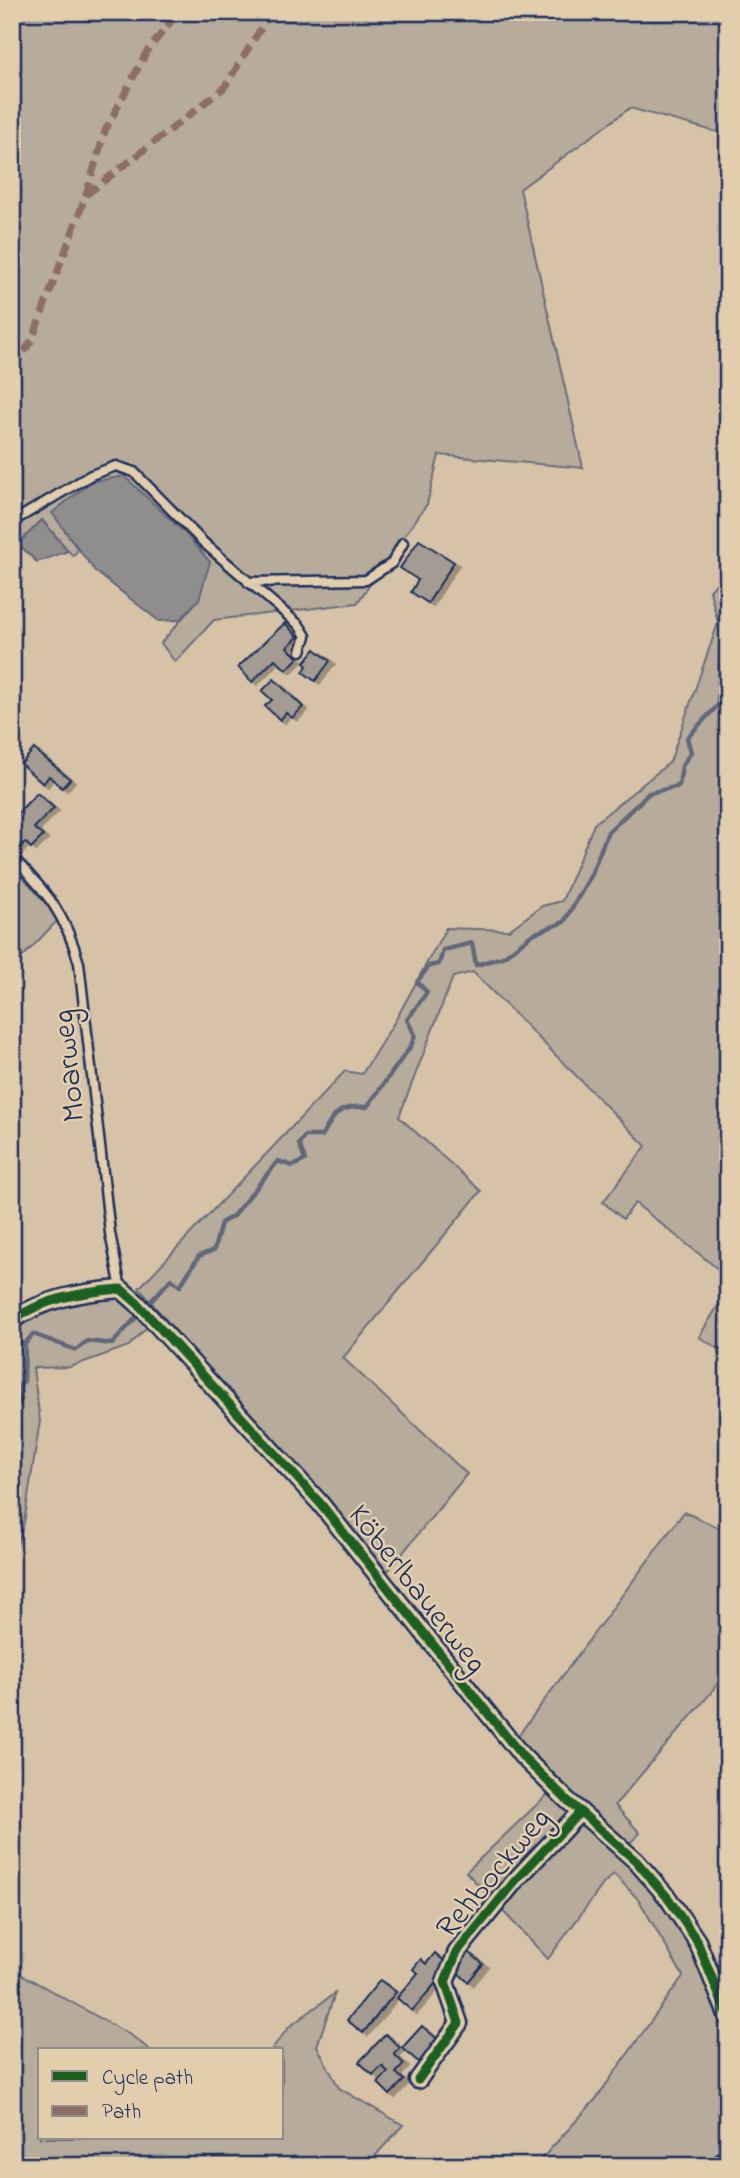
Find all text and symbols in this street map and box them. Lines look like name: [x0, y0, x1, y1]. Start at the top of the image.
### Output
street label: Moarweg: [41, 1007, 100, 1124]
street label: Köberlbauerweg: [335, 1495, 498, 1685]
street label: Rehbockweg: [426, 1798, 564, 1950]
legend: [38, 2048, 284, 2140]
text: Cycle path: [102, 2064, 193, 2096]
text: Path: [102, 2098, 141, 2128]

